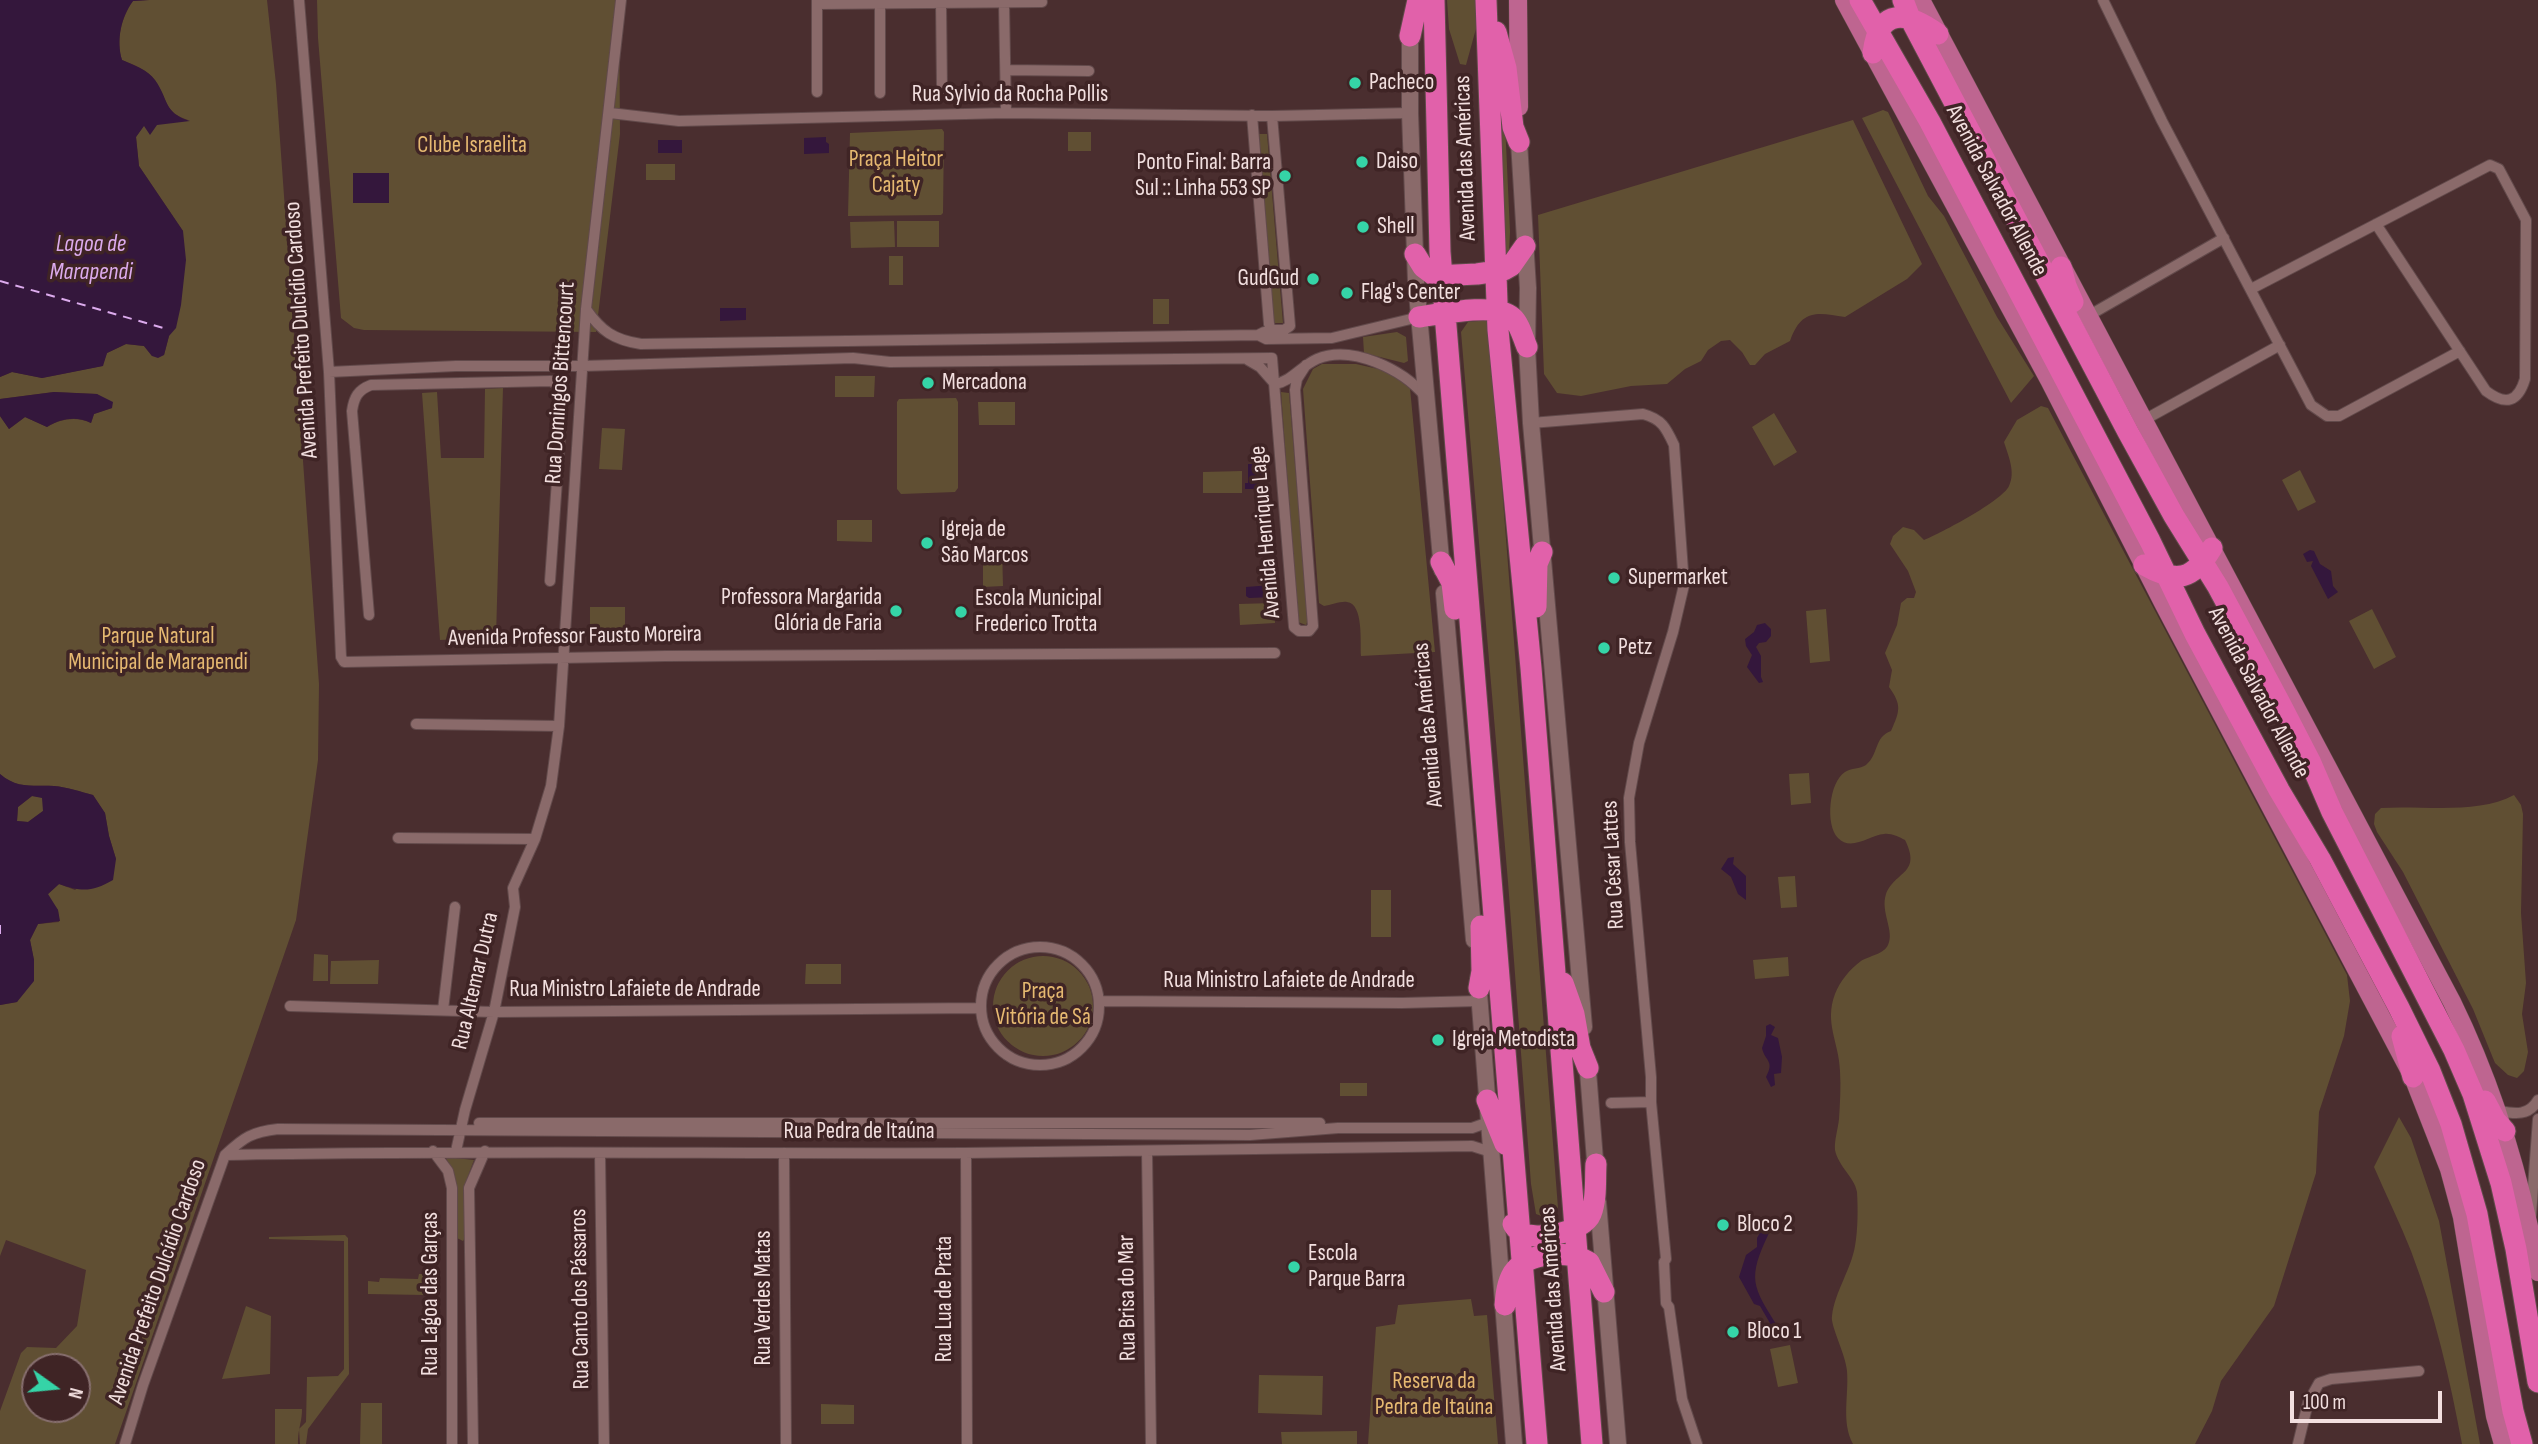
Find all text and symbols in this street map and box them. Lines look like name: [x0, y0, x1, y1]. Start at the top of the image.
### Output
place label: Pacheco: [1369, 69, 1434, 97]
marker: Pacheco: [1347, 75, 1363, 91]
street label: Avenida das Américas: [1449, 75, 1483, 241]
street label: Rua Sylvio da Rocha Pollis: [912, 81, 1108, 109]
street label: Avenida Salvador Allende: [1939, 101, 2053, 281]
park label: Clube Israelita: [417, 132, 527, 160]
park label: Praça Heitor Cajaty: [849, 146, 943, 200]
place label: Daiso: [1376, 148, 1418, 176]
place label: Ponto Final: Barra Sul :: Linha 553 SP: [1135, 149, 1271, 203]
marker: Daiso: [1354, 154, 1370, 170]
marker: Ponto Final: Barra Sul :: Linha 553 SP: [1277, 168, 1293, 184]
street label: Avenida Prefeito Dulcídio Cardoso: [279, 201, 325, 459]
place label: Shell: [1377, 213, 1414, 241]
marker: Shell: [1355, 219, 1371, 235]
water label: Lagoa de Marapendi: [49, 231, 133, 287]
place label: GudGud: [1238, 265, 1299, 293]
marker: GudGud: [1305, 271, 1321, 287]
place label: Flag's Center: [1361, 279, 1460, 307]
street label: Rua Domingos Bittencourt: [540, 281, 582, 485]
marker: Flag's Center: [1339, 285, 1355, 301]
place label: Mercadona: [942, 369, 1027, 397]
marker: Mercadona: [920, 375, 936, 391]
street label: Avenida Henrique Lage: [1245, 445, 1287, 619]
place label: Igreja de São Marcos: [941, 516, 1029, 570]
marker: Igreja de São Marcos: [919, 535, 935, 551]
place label: Supermarket: [1628, 564, 1728, 592]
marker: Supermarket: [1606, 570, 1622, 586]
place label: Professora Margarida Glória de Faria: [721, 584, 882, 638]
place label: Escola Municipal Frederico Trotta: [975, 585, 1102, 639]
marker: Professora Margarida Glória de Faria: [888, 603, 904, 619]
street label: Avenida Salvador Allende: [2201, 603, 2315, 783]
marker: Escola Municipal Frederico Trotta: [953, 604, 969, 620]
street label: Avenida Professor Fausto Moreira: [448, 621, 702, 653]
park label: Parque Natural Municipal de Marapendi: [68, 623, 248, 677]
place label: Petz: [1618, 634, 1652, 662]
marker: Petz: [1596, 640, 1612, 656]
street label: Avenida das Américas: [1408, 641, 1450, 809]
street label: Rua César Lattes: [1597, 800, 1631, 930]
street label: Rua Altemar Dutra: [447, 910, 505, 1052]
street label: Rua Ministro Lafaiete de Andrade: [1163, 967, 1415, 995]
street label: Rua Ministro Lafaiete de Andrade: [509, 976, 761, 1004]
park label: Praça Vitória de Sá: [995, 978, 1091, 1032]
place label: Igreja Metodista: [1452, 1026, 1575, 1054]
marker: Igreja Metodista: [1430, 1032, 1446, 1048]
street label: Rua Pedra de Itaúna: [783, 1118, 935, 1146]
street label: Avenida Prefeito Dulcídio Cardoso: [103, 1156, 213, 1408]
street label: Avenida das Américas: [1534, 1206, 1574, 1372]
street label: Rua Canto dos Pássaros: [566, 1208, 596, 1390]
place label: Bloco 2: [1737, 1211, 1793, 1239]
street label: Rua Lagoa das Garças: [417, 1212, 445, 1376]
marker: Bloco 2: [1715, 1217, 1731, 1233]
street label: Rua Verdes Matas: [750, 1230, 778, 1366]
street label: Rua Brisa do Mar: [1113, 1235, 1143, 1361]
street label: Rua Lua de Prata: [931, 1236, 959, 1362]
place label: Escola Parque Barra: [1308, 1240, 1405, 1294]
marker: Escola Parque Barra: [1286, 1259, 1302, 1275]
place label: Bloco 1: [1747, 1318, 1801, 1346]
marker: Bloco 1: [1725, 1324, 1741, 1340]
north arrow: [21, 1353, 91, 1423]
park label: Reserva da Pedra de Itaúna: [1375, 1368, 1493, 1422]
scale bar: [2293, 1378, 2445, 1422]
text: N: [62, 1385, 87, 1401]
text: 100 m: [2303, 1390, 2346, 1415]

